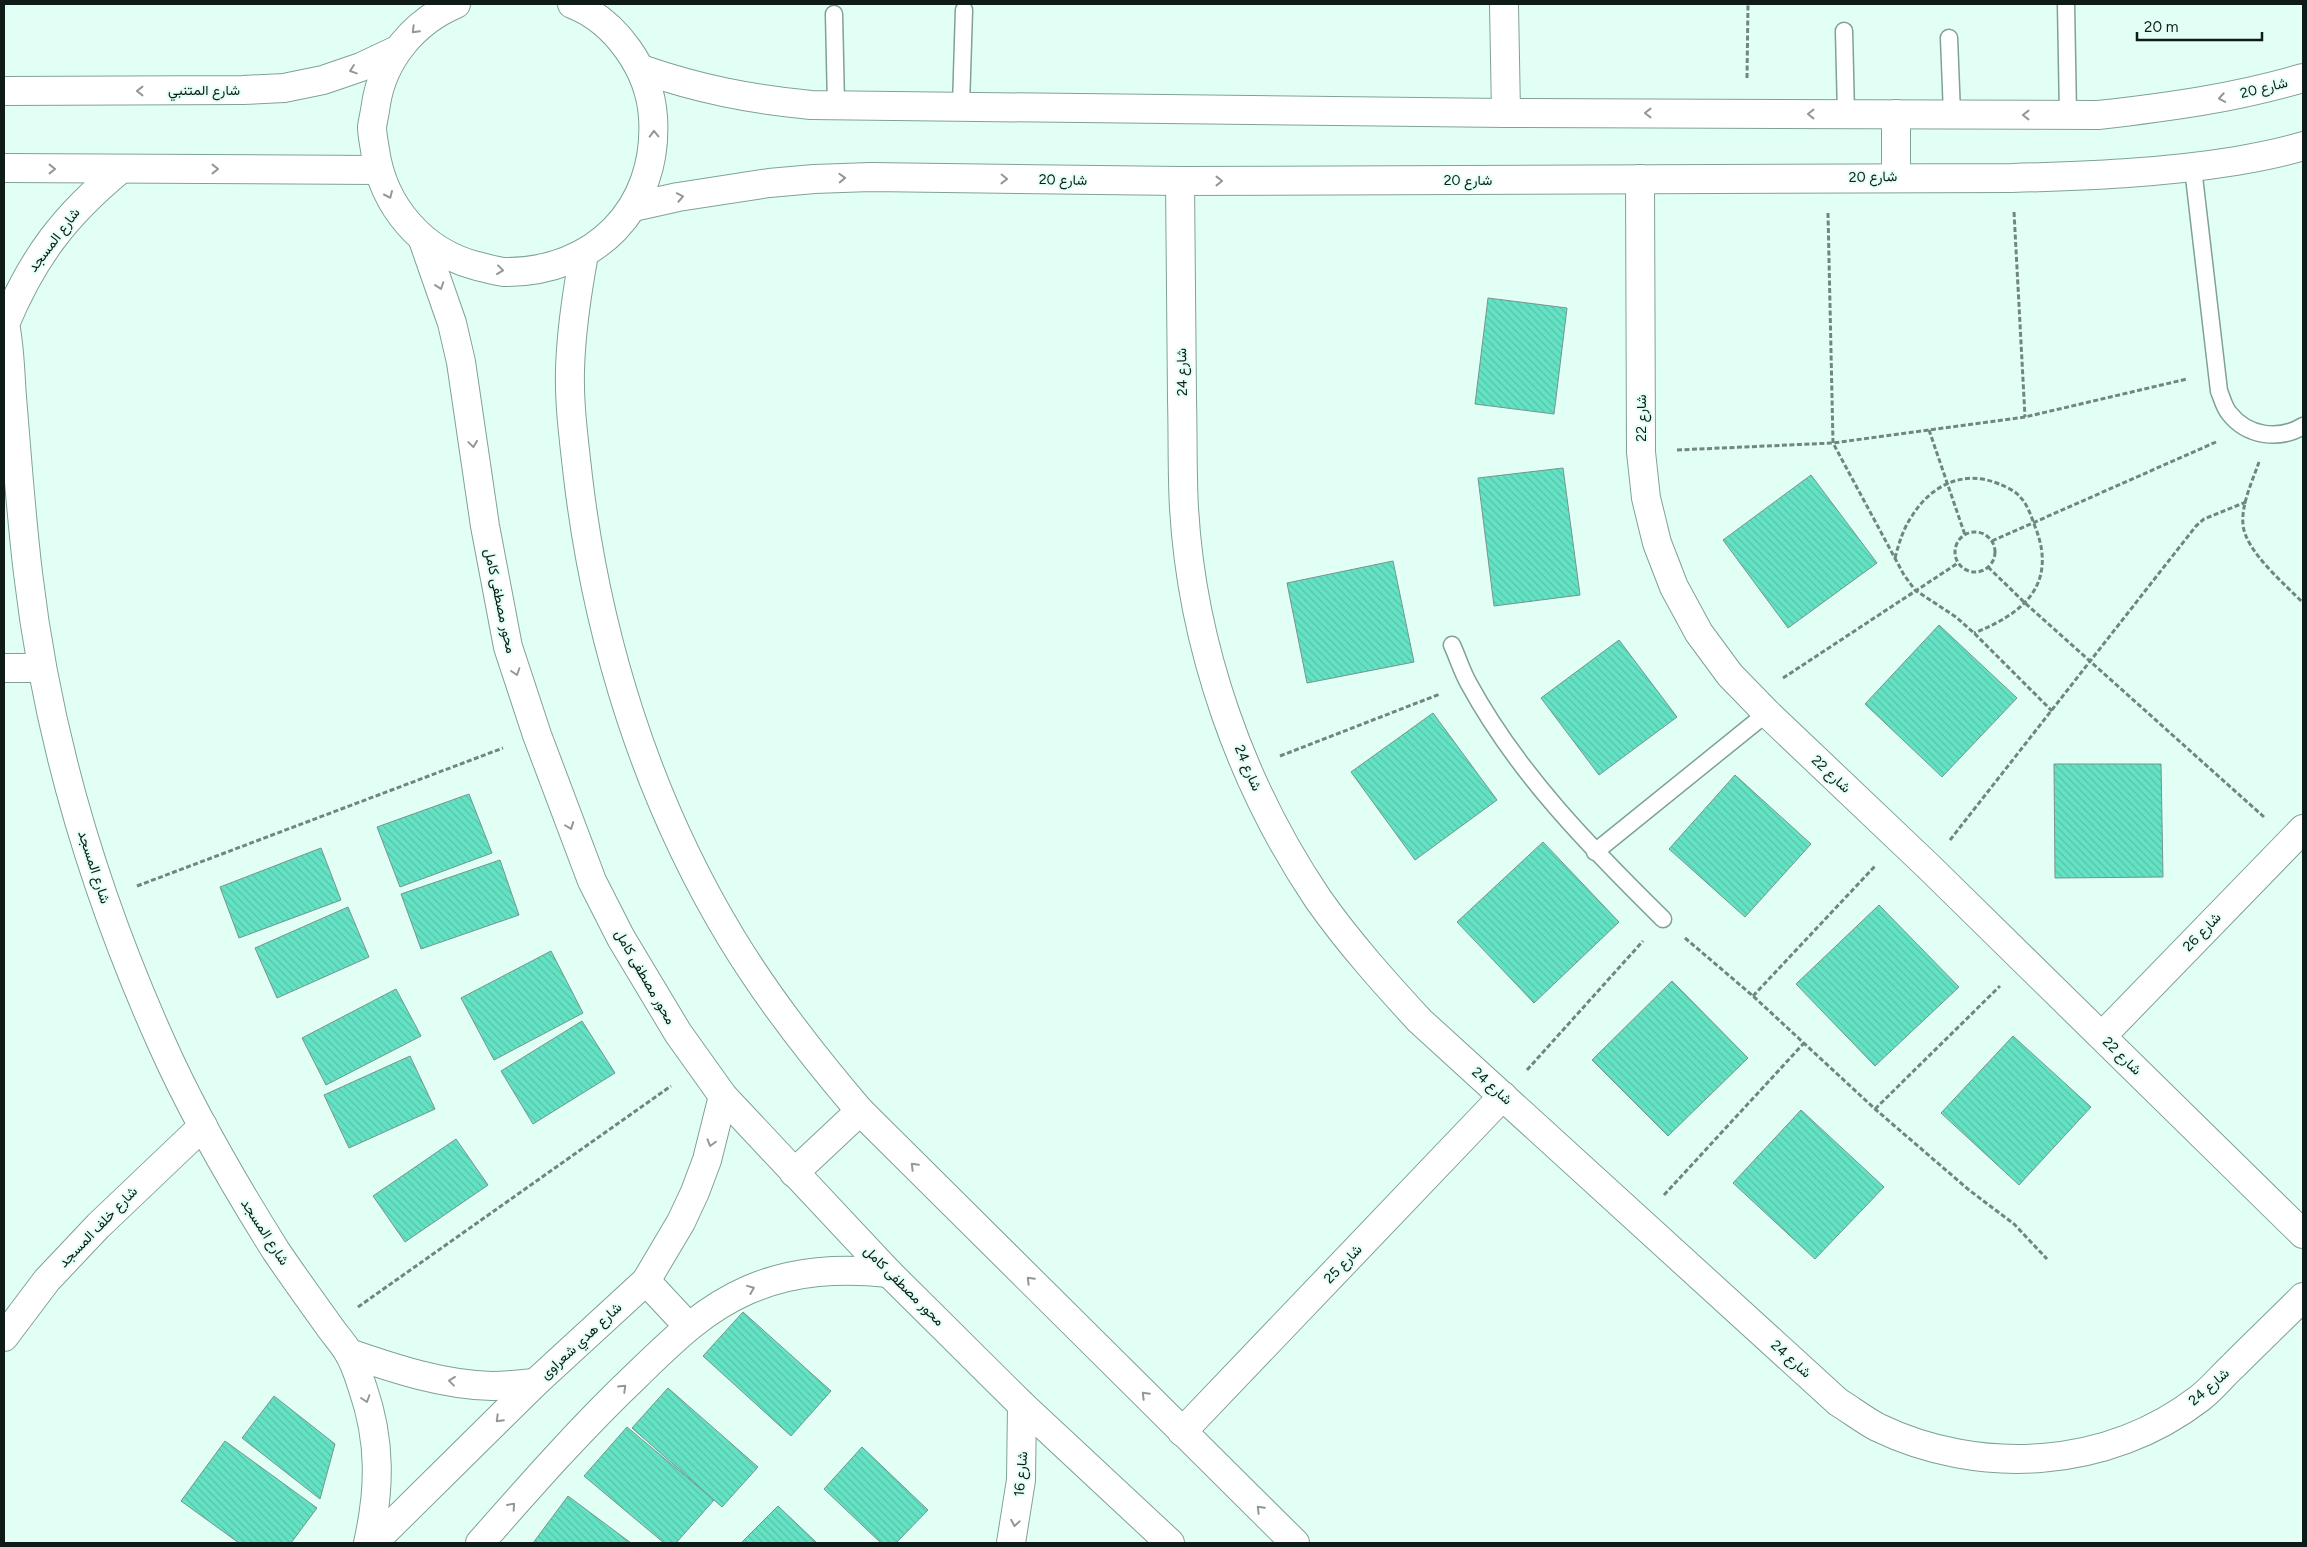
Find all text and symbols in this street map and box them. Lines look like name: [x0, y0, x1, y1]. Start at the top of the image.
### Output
scale bar: [2137, 10, 2262, 42]
text: 20 m: [2144, 18, 2178, 36]
one-way arrow: [412, 24, 421, 33]
one-way arrow: [349, 64, 357, 74]
street label: شارع 20: [2238, 74, 2290, 104]
street label: شارع المتنبي: [168, 82, 240, 102]
one-way arrow: [136, 86, 144, 96]
one-way arrow: [2218, 93, 2226, 103]
one-way arrow: [1644, 108, 1652, 118]
one-way arrow: [1806, 109, 1814, 119]
one-way arrow: [2021, 110, 2029, 120]
one-way arrow: [649, 130, 659, 138]
one-way arrow: [49, 164, 57, 174]
one-way arrow: [212, 164, 219, 174]
street label: شارع 20: [1849, 168, 1897, 188]
street label: شارع 20: [1039, 171, 1087, 191]
street label: شارع 20: [1444, 172, 1492, 191]
one-way arrow: [838, 173, 846, 183]
one-way arrow: [1000, 174, 1008, 184]
one-way arrow: [1216, 176, 1223, 186]
one-way arrow: [383, 190, 394, 199]
one-way arrow: [676, 192, 685, 203]
street label: شارع المسجد: [24, 205, 85, 277]
one-way arrow: [496, 264, 504, 275]
one-way arrow: [434, 281, 444, 289]
street label: شارع 24: [1173, 348, 1193, 396]
street label: شارع 22: [1633, 394, 1652, 442]
one-way arrow: [467, 440, 477, 449]
street label: محور مصطفى كامل: [481, 547, 519, 655]
one-way arrow: [511, 668, 521, 676]
street label: شارع 24: [1229, 743, 1265, 794]
street label: شارع 22: [1807, 752, 1854, 798]
one-way arrow: [564, 821, 575, 830]
street label: شارع المسجد: [72, 828, 114, 906]
street label: شارع 26: [2179, 909, 2226, 956]
street label: محور مصطفى كامل: [611, 927, 679, 1027]
street label: شارع 22: [2098, 1033, 2145, 1080]
street label: شارع 24: [1467, 1064, 1516, 1110]
one-way arrow: [707, 1139, 717, 1147]
one-way arrow: [911, 1163, 920, 1172]
street label: شارع خلف المسجد: [55, 1183, 142, 1272]
street label: شارع المسجد: [236, 1196, 293, 1269]
street label: شارع 25: [1320, 1241, 1367, 1288]
street label: محور مصطفى كامل: [860, 1242, 948, 1330]
one-way arrow: [1026, 1277, 1035, 1286]
one-way arrow: [746, 1285, 755, 1296]
street label: شارع هدي شعراوى: [537, 1299, 627, 1385]
street label: شارع 24: [1766, 1337, 1815, 1383]
street label: شارع 24: [2185, 1365, 2234, 1411]
one-way arrow: [447, 1376, 455, 1387]
one-way arrow: [618, 1385, 627, 1394]
one-way arrow: [1142, 1392, 1151, 1401]
one-way arrow: [361, 1394, 371, 1402]
one-way arrow: [495, 1413, 504, 1422]
street label: شارع 16: [1011, 1451, 1033, 1498]
one-way arrow: [507, 1503, 516, 1512]
one-way arrow: [1257, 1506, 1266, 1515]
one-way arrow: [1011, 1518, 1021, 1527]

